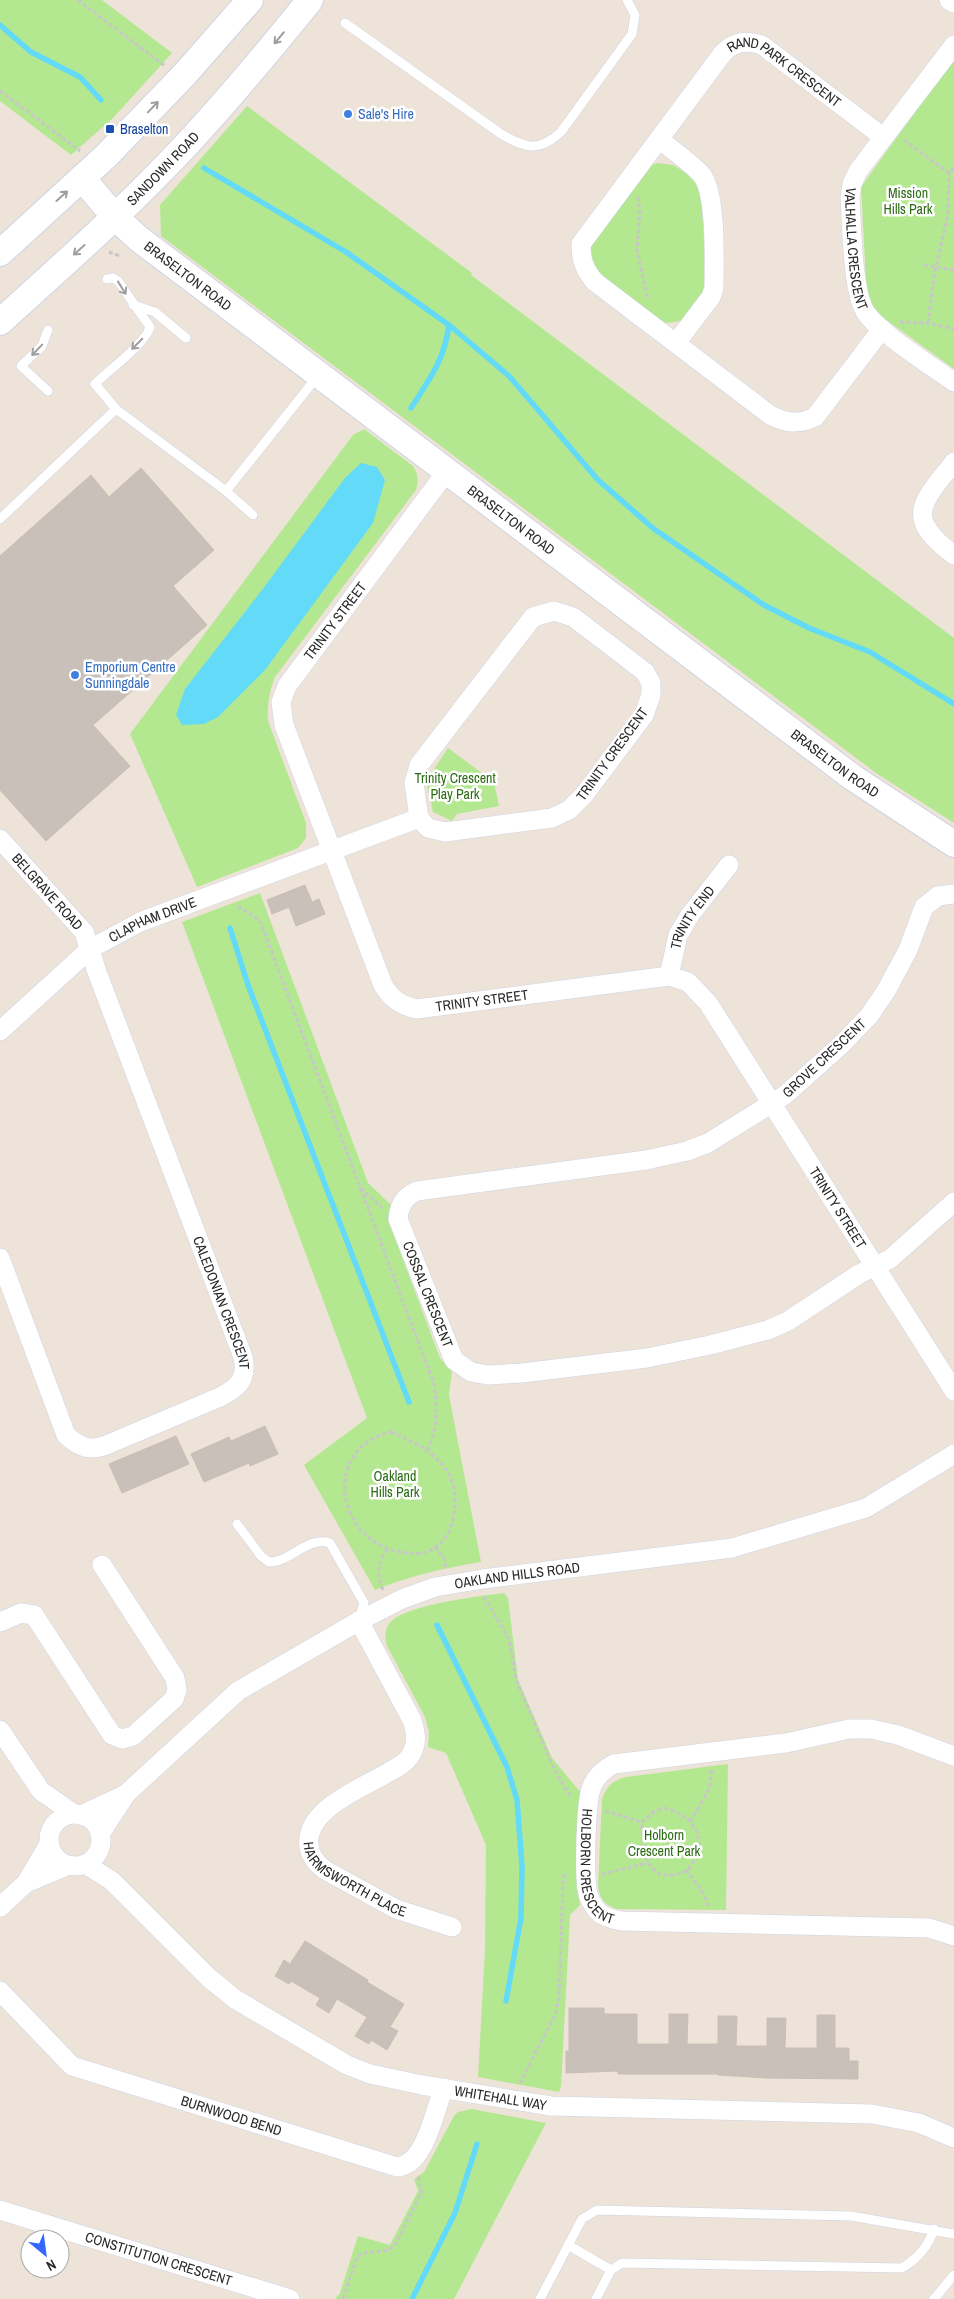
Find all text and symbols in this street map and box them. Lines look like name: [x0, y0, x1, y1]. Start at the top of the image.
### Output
one-way arrow: [274, 31, 285, 44]
street label: RAND PARK CRESCENT: [723, 33, 845, 111]
one-way arrow: [147, 100, 159, 113]
place label: Sale's Hire: [358, 105, 414, 123]
marker: Sale's Hire: [342, 108, 354, 120]
place label: Braselton: [120, 120, 169, 138]
marker: Braselton: [104, 123, 116, 135]
street label: SANDOWN ROAD: [123, 128, 203, 209]
park label: Mission Hills Park: [883, 184, 933, 218]
street label: VALHALLA CRESCENT: [841, 186, 872, 313]
one-way arrow: [55, 190, 68, 202]
street label: BRASELTON ROAD: [141, 237, 235, 315]
one-way arrow: [73, 244, 86, 256]
one-way arrow: [118, 281, 128, 295]
one-way arrow: [131, 338, 143, 350]
one-way arrow: [31, 344, 43, 356]
street label: BRASELTON ROAD: [464, 481, 559, 559]
street label: TRINITY STREET: [300, 578, 370, 664]
place label: Emporium Centre Sunningdale: [85, 658, 176, 692]
marker: Emporium Centre Sunningdale: [69, 669, 81, 681]
street label: TRINITY CRESCENT: [572, 704, 652, 804]
street label: BRASELTON ROAD: [787, 725, 883, 801]
park label: Trinity Crescent Play Park: [414, 769, 496, 803]
street label: BELGRAVE ROAD: [8, 849, 87, 934]
street label: TRINITY END: [666, 882, 718, 951]
street label: CLAPHAM DRIVE: [105, 893, 199, 946]
street label: TRINITY STREET: [435, 986, 529, 1015]
street label: GROVE CRESCENT: [778, 1015, 870, 1101]
street label: TRINITY STREET: [805, 1164, 870, 1252]
street label: CALEDONIAN CRESCENT: [189, 1233, 253, 1370]
street label: COSSAL CRESCENT: [399, 1239, 457, 1350]
park label: Oakland Hills Park: [370, 1467, 420, 1501]
street label: OAKLAND HILLS ROAD: [453, 1558, 581, 1593]
street label: HOLBORN CRESCENT: [577, 1808, 616, 1928]
park label: Holborn Crescent Park: [628, 1826, 701, 1860]
street label: HARMSWORTH PLACE: [299, 1841, 409, 1921]
street label: WHITEHALL WAY: [453, 2081, 549, 2114]
street label: BURNWOOD BEND: [179, 2091, 284, 2140]
street label: CONSTITUTION CRESCENT: [83, 2228, 234, 2290]
north arrow: [20, 2229, 70, 2279]
text: N: [43, 2255, 59, 2275]

